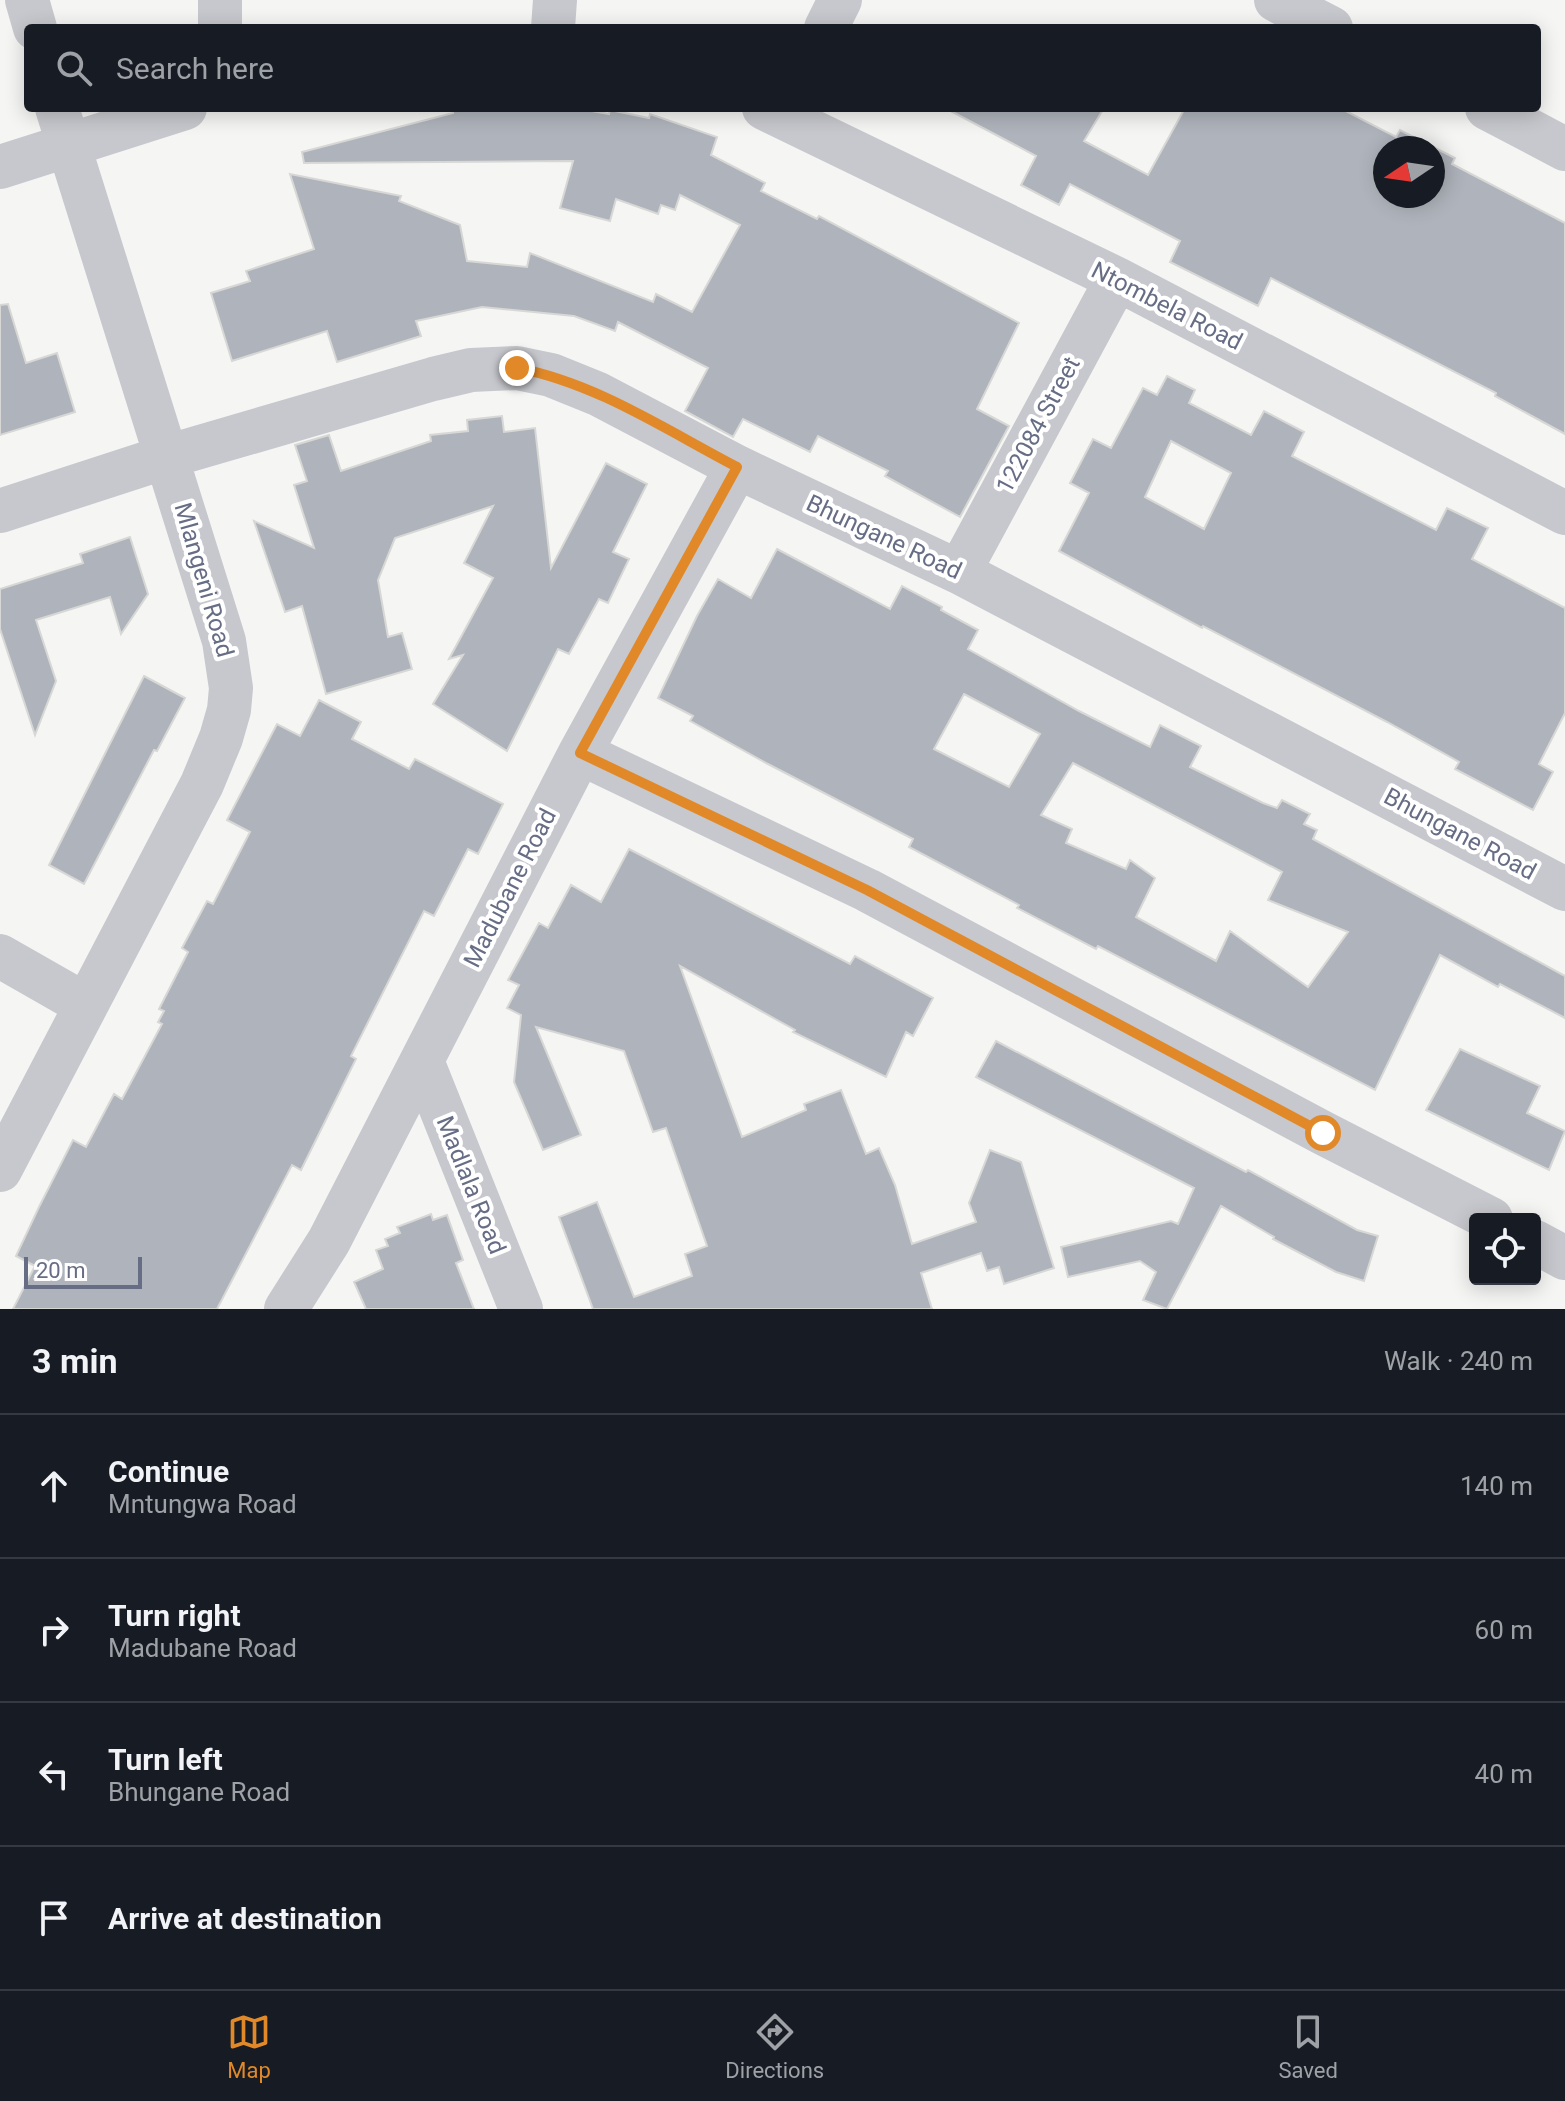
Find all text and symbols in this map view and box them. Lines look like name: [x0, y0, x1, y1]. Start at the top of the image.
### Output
search box: [24, 24, 1541, 112]
icon: search: [52, 46, 96, 90]
text: Search here: [116, 51, 274, 86]
north arrow: [1373, 136, 1445, 208]
street label: Ntombela Road: [1087, 256, 1247, 356]
route end: [499, 350, 535, 386]
street label: 122084 Street: [990, 352, 1086, 498]
street label: Bhungane Road: [802, 489, 966, 585]
street label: Mlangeni Road: [169, 500, 239, 660]
street label: Bhungane Road: [1379, 782, 1541, 886]
street label: Madubane Road: [458, 804, 562, 972]
street label: Madlala Road: [431, 1112, 511, 1258]
route start: [1305, 1115, 1341, 1151]
map controls: [1469, 1213, 1541, 1285]
button: locate: [1469, 1213, 1541, 1285]
scale bar: [24, 1253, 142, 1289]
text: 20 m: [36, 1258, 85, 1283]
text: 3 min: [32, 1341, 117, 1381]
text: Walk · 240 m: [1384, 1346, 1533, 1376]
text: Continue: [108, 1454, 229, 1489]
icon: ahead: [32, 1464, 76, 1508]
text: 140 m: [1460, 1471, 1533, 1501]
text: Mntungwa Road: [108, 1489, 297, 1519]
text: Turn right: [108, 1598, 241, 1633]
icon: right: [32, 1608, 76, 1652]
text: 60 m: [1475, 1615, 1533, 1645]
text: Madubane Road: [108, 1633, 297, 1663]
text: Turn left: [108, 1742, 223, 1777]
icon: left: [32, 1752, 76, 1796]
text: 40 m: [1475, 1759, 1533, 1789]
text: Bhungane Road: [108, 1777, 290, 1807]
icon: arrive: [32, 1896, 76, 1940]
text: Arrive at destination: [108, 1901, 382, 1936]
tab: Map: [227, 2010, 271, 2083]
tab: Directions: [725, 2010, 824, 2083]
tab: Saved: [1278, 2010, 1338, 2083]

